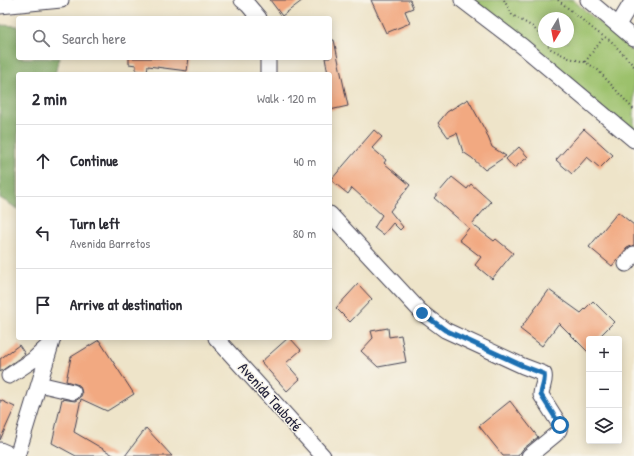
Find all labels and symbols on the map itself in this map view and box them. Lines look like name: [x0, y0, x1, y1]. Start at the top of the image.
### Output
north arrow: [538, 12, 574, 48]
route end: [413, 304, 431, 322]
street label: Avenida Taubaté: [234, 357, 307, 436]
route start: [551, 416, 569, 434]

